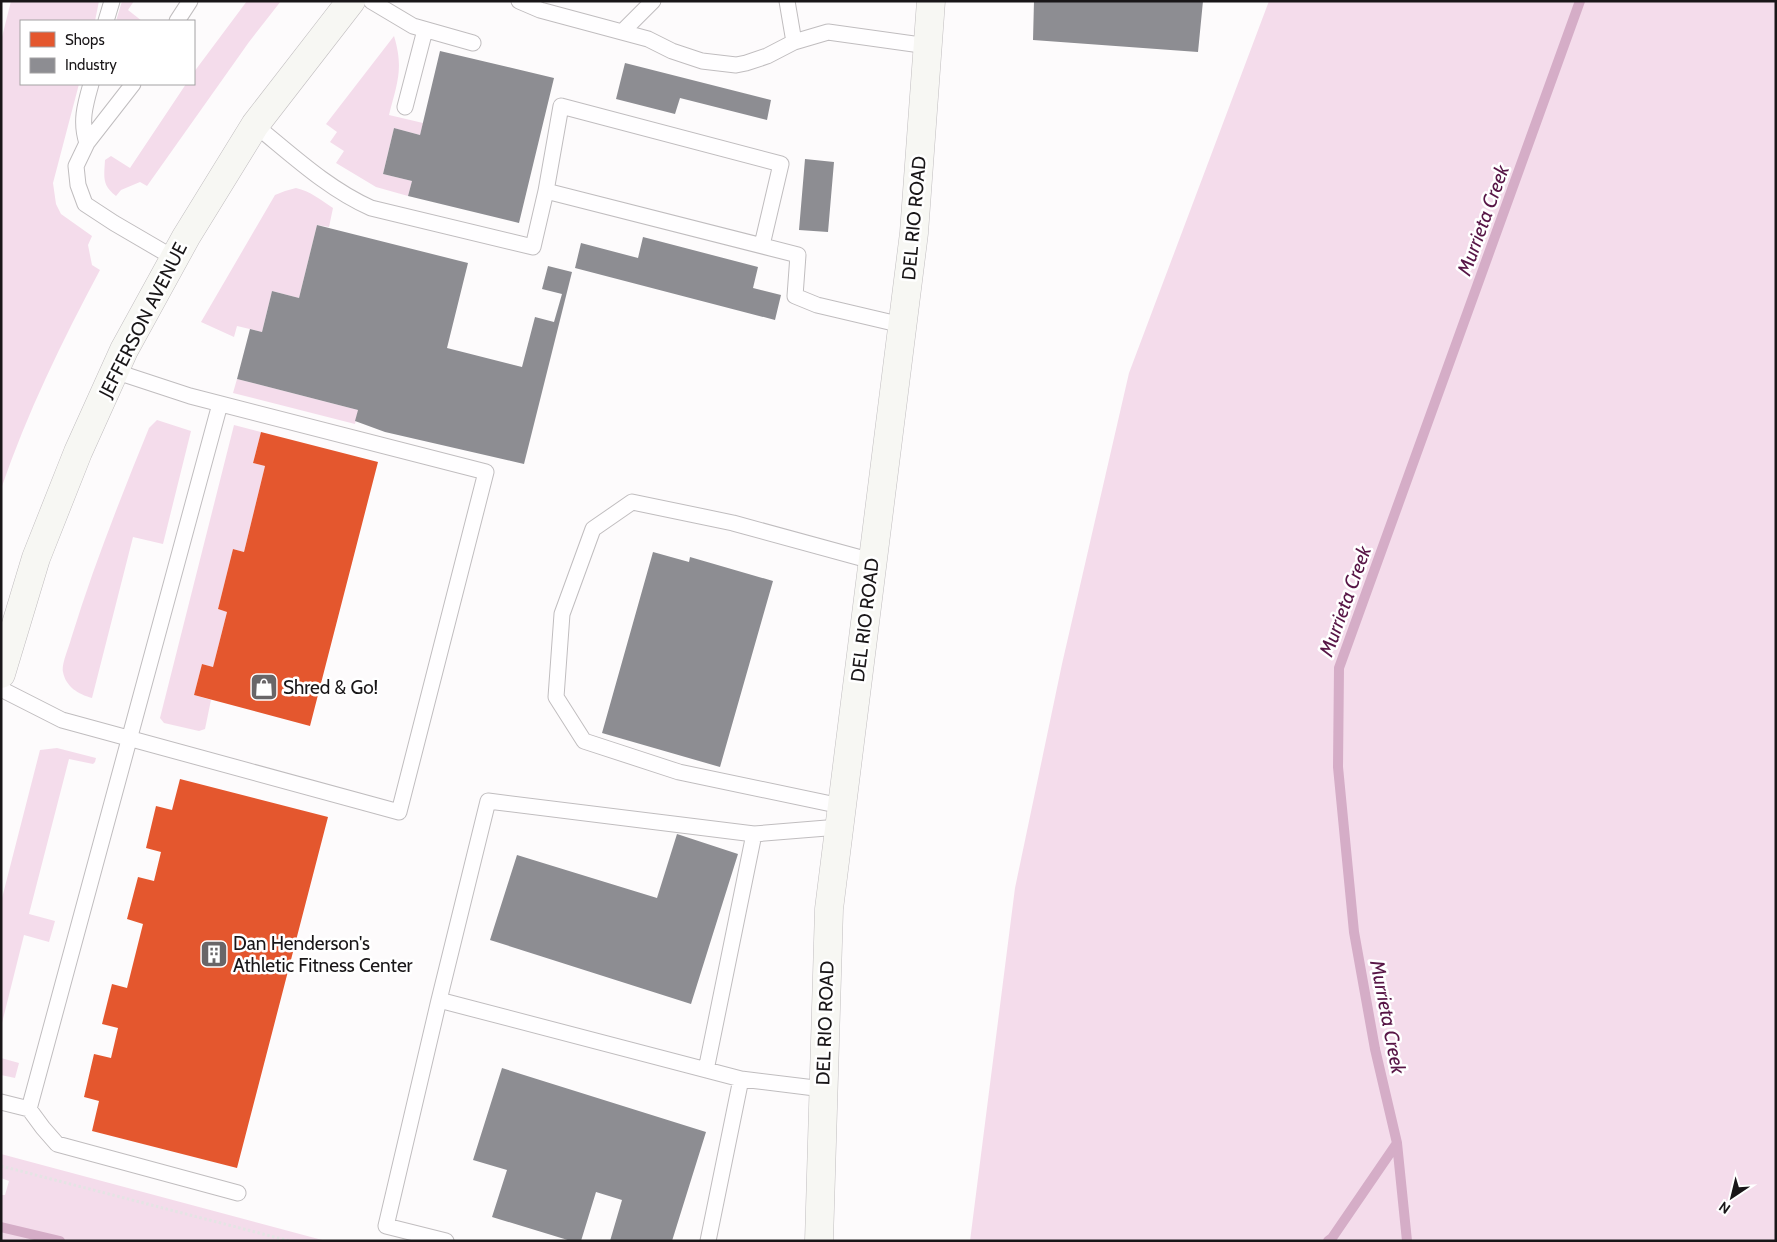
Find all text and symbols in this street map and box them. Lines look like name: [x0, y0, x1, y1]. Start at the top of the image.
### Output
legend: [20, 20, 195, 85]
text: Shops: [65, 31, 105, 49]
text: Industry: [65, 56, 117, 74]
street label: DEL RIO ROAD: [897, 155, 931, 281]
water label: Murrieta Creek: [1452, 160, 1515, 279]
street label: JEFFERSON AVENUE: [93, 239, 192, 402]
water label: Murrieta Creek: [1314, 541, 1377, 660]
street label: DEL RIO ROAD: [846, 557, 884, 683]
shop icon: Shred & Go!: [249, 672, 279, 702]
place label: Shred & Go!: [283, 676, 378, 699]
place label: Dan Henderson's Athletic Fitness Center: [233, 932, 413, 977]
building icon: Dan Henderson's Athletic Fitness Center: [199, 939, 229, 969]
water label: Murrieta Creek: [1365, 957, 1411, 1077]
street label: DEL RIO ROAD: [811, 960, 839, 1086]
north arrow: [1707, 1172, 1757, 1222]
text: N: [1715, 1197, 1734, 1218]

